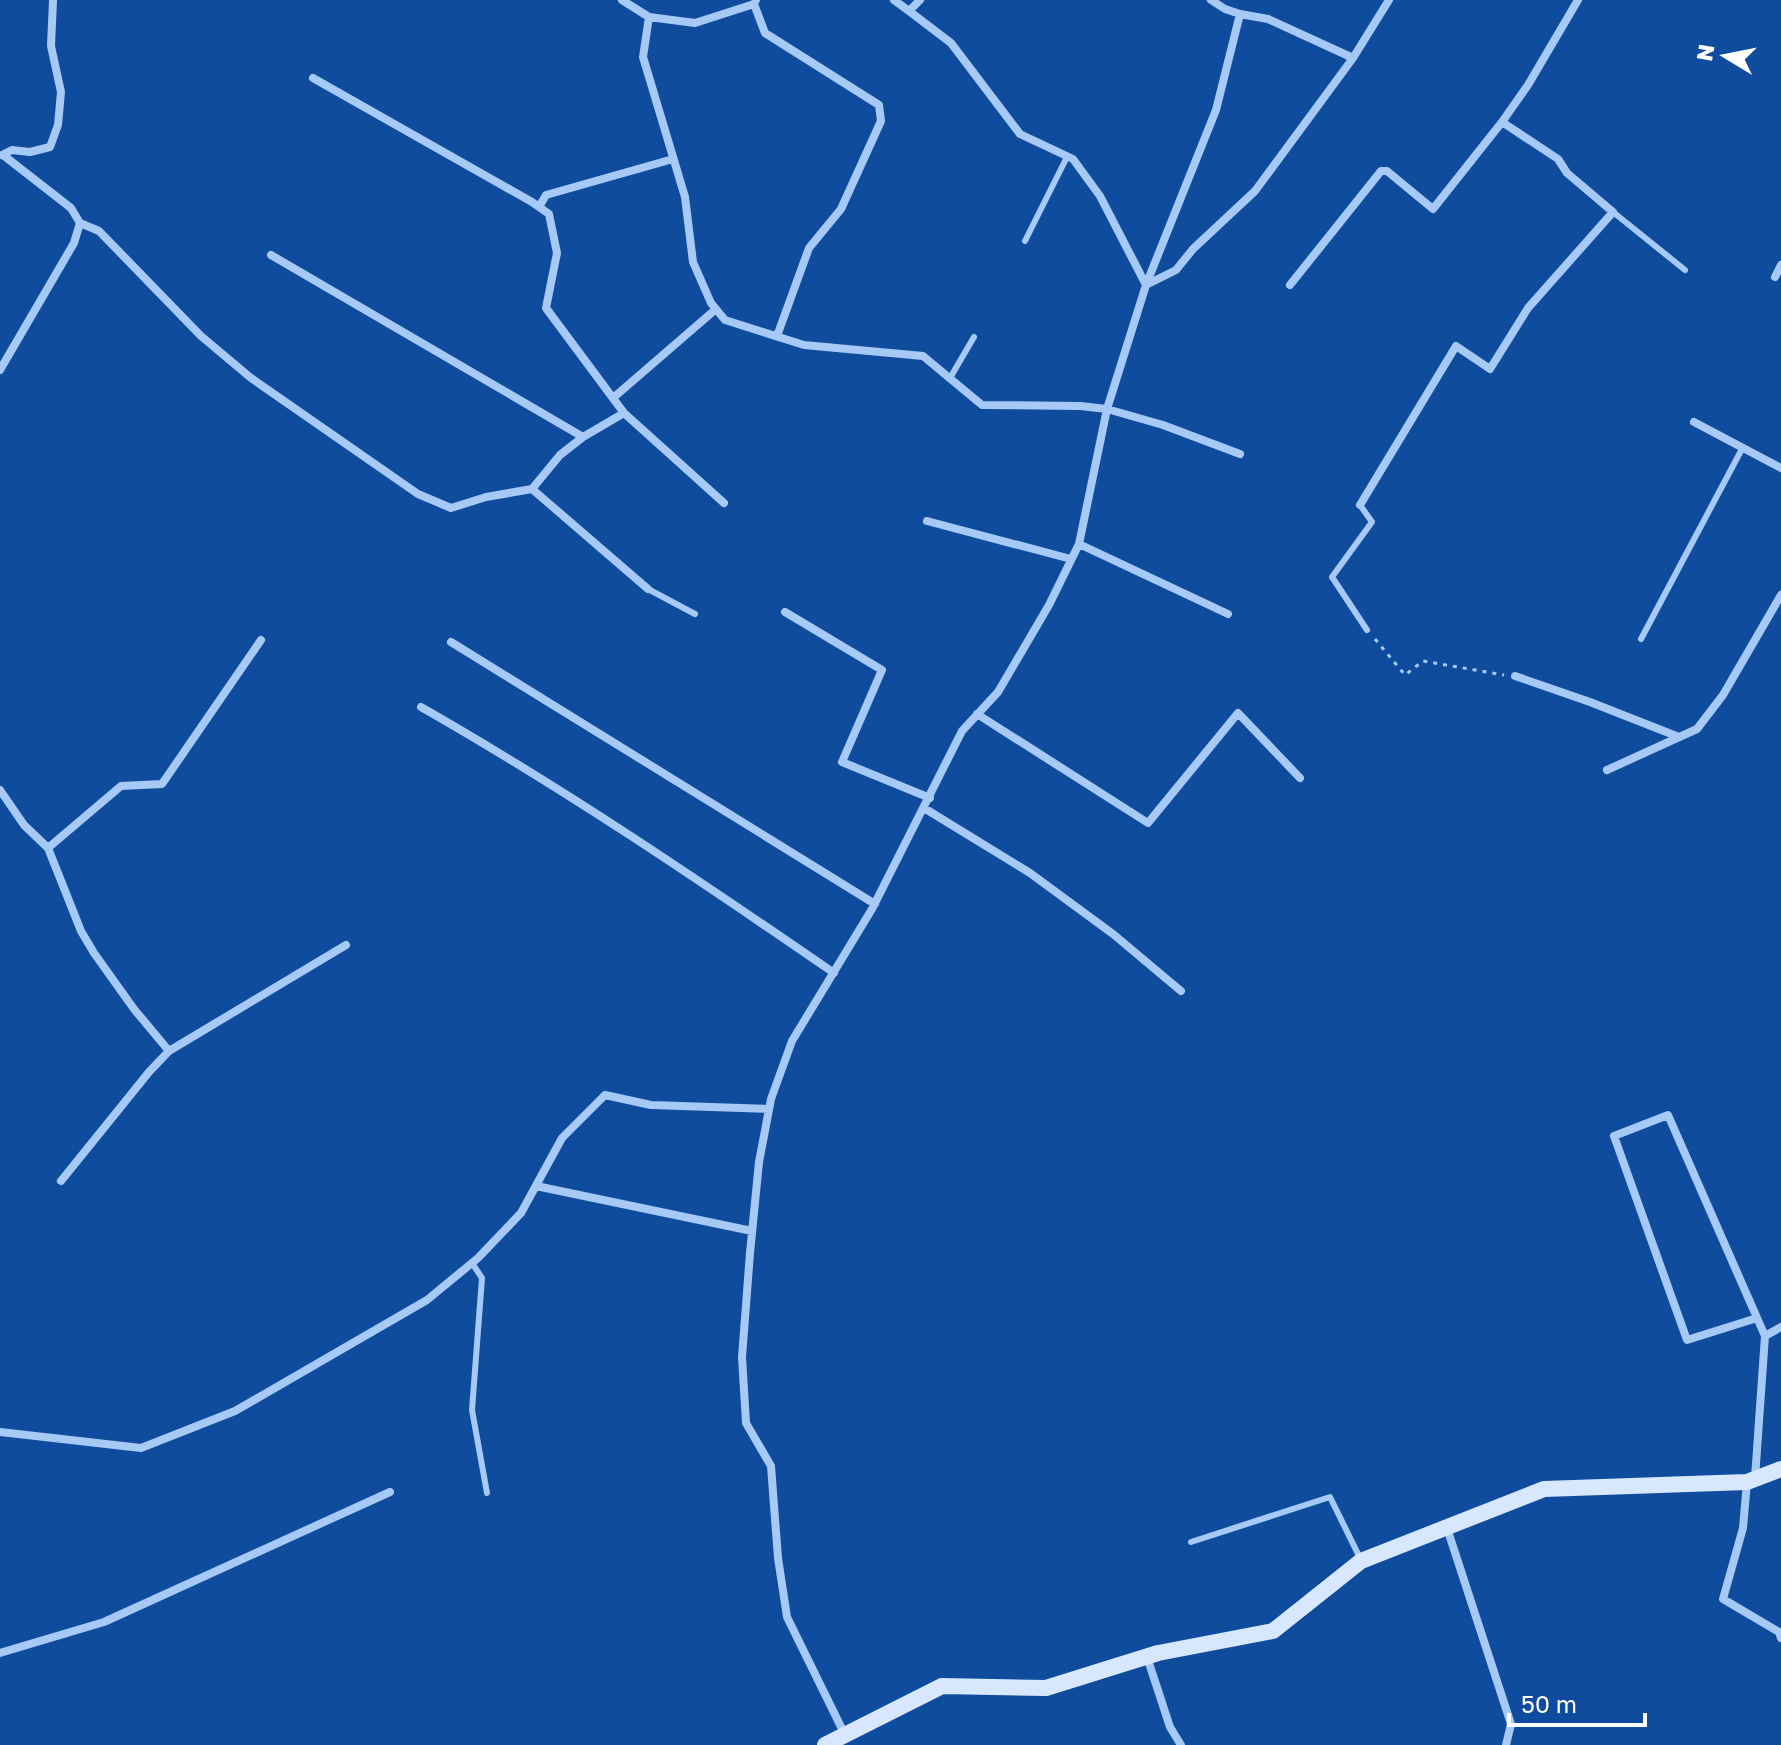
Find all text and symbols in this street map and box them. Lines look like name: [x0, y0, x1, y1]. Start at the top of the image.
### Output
north arrow: [1685, 16, 1765, 96]
text: N: [1690, 42, 1720, 63]
scale bar: [1509, 1677, 1645, 1727]
text: 50 m: [1521, 1689, 1577, 1718]

